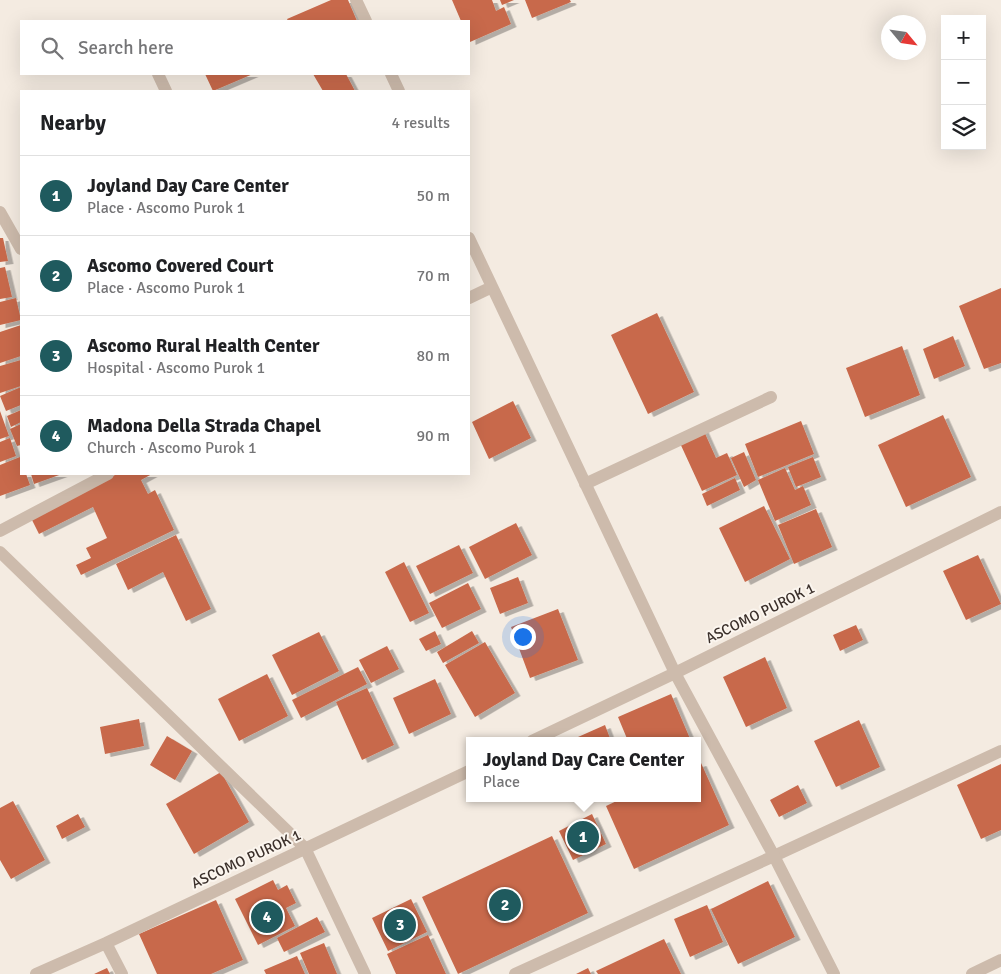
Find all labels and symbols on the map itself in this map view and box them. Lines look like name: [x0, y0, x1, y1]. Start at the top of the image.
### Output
north arrow: [881, 15, 926, 60]
street label: ASCOMO PUROK 1: [703, 579, 817, 647]
your location: [510, 624, 536, 650]
pin: 1: [567, 818, 599, 856]
street label: ASCOMO PUROK 1: [188, 826, 304, 892]
pin: 2: [489, 886, 521, 924]
pin: 4: [251, 898, 283, 936]
pin: 3: [384, 906, 416, 944]

